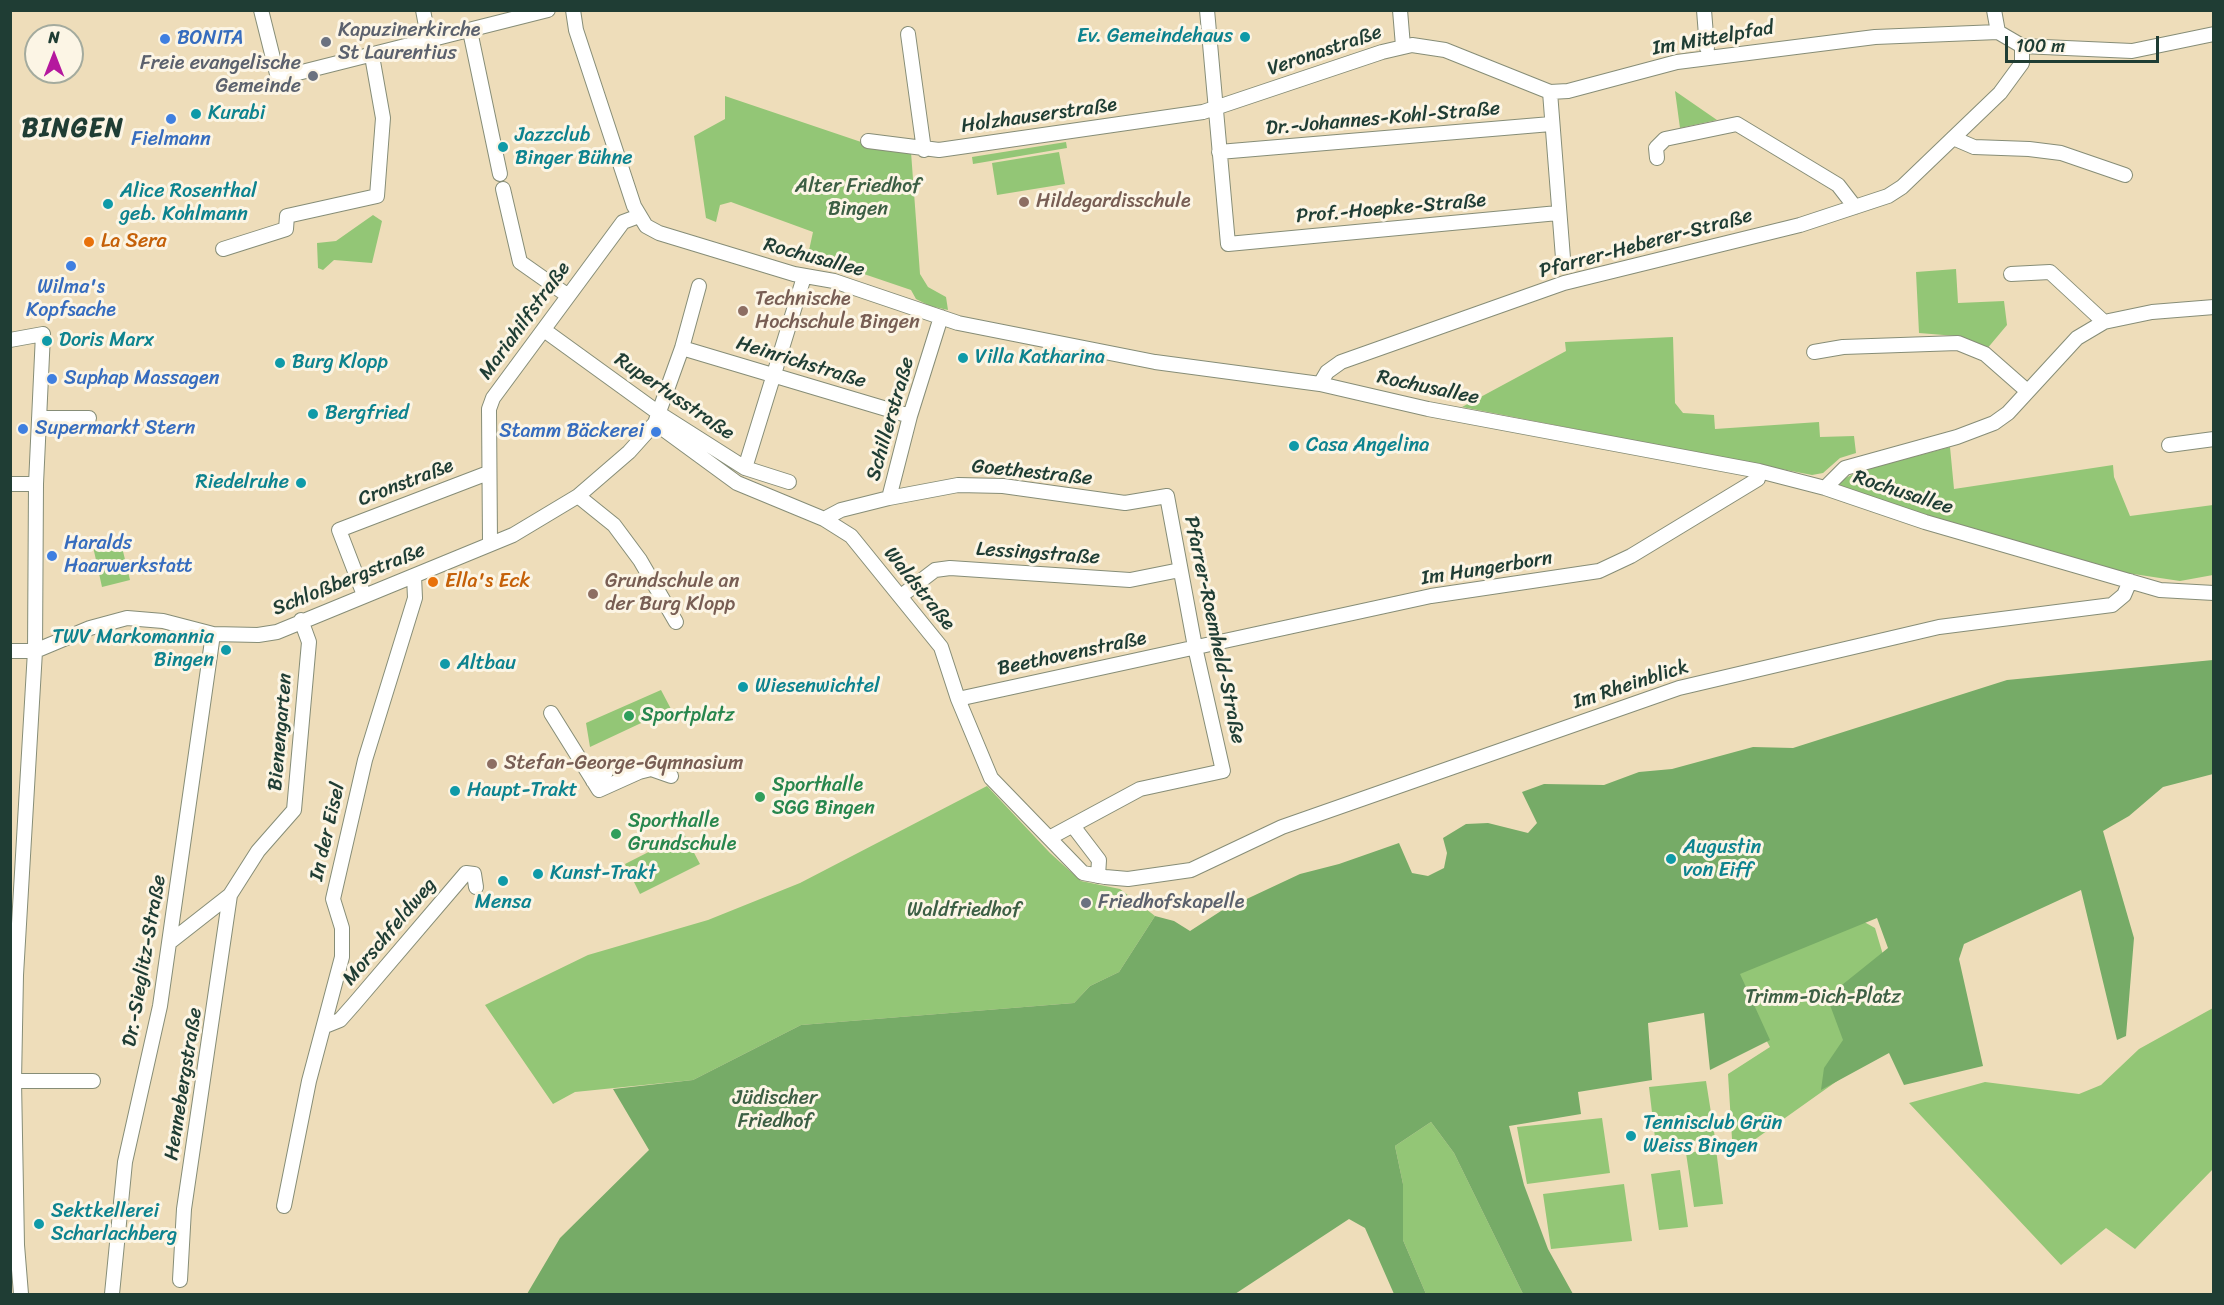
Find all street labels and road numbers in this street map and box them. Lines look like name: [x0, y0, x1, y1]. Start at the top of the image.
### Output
street label: Im Mittelpfad: [1651, 17, 1775, 61]
street label: Veronastraße: [1265, 20, 1385, 82]
street label: Holzhauserstraße: [960, 93, 1118, 139]
street label: Dr.-Johannes-Kohl-Straße: [1265, 97, 1501, 141]
street label: Prof.-Hoepke-Straße: [1295, 189, 1487, 229]
street label: Pfarrer-Heberer-Straße: [1537, 204, 1755, 284]
street label: Rochusallee: [761, 233, 867, 283]
street label: Mariahilfstraße: [474, 257, 576, 385]
street label: Heinrichstraße: [733, 332, 869, 394]
street label: Rupertusstraße: [609, 348, 739, 446]
street label: Schillerstraße: [862, 354, 920, 484]
street label: Rochusallee: [1375, 365, 1481, 411]
street label: Cronstraße: [355, 454, 457, 512]
street label: Goethestraße: [971, 455, 1093, 491]
street label: Rochusallee: [1850, 466, 1956, 520]
street label: Pfarrer-Roemheld-Straße: [1178, 514, 1250, 746]
street label: Schloßbergstraße: [269, 538, 429, 622]
street label: Lessingstraße: [975, 538, 1101, 570]
street label: Waldstraße: [878, 542, 960, 636]
street label: Im Hungerborn: [1420, 547, 1554, 591]
street label: Beethovenstraße: [995, 627, 1149, 681]
street label: Im Rheinblick: [1570, 655, 1692, 715]
street label: Bienengarten: [264, 672, 298, 792]
street label: In der Eisel: [305, 781, 351, 883]
street label: Dr.-Sieglitz-Straße: [118, 873, 172, 1049]
street label: Morschfeldweg: [338, 873, 442, 991]
street label: Hennebergstraße: [160, 1006, 208, 1162]

